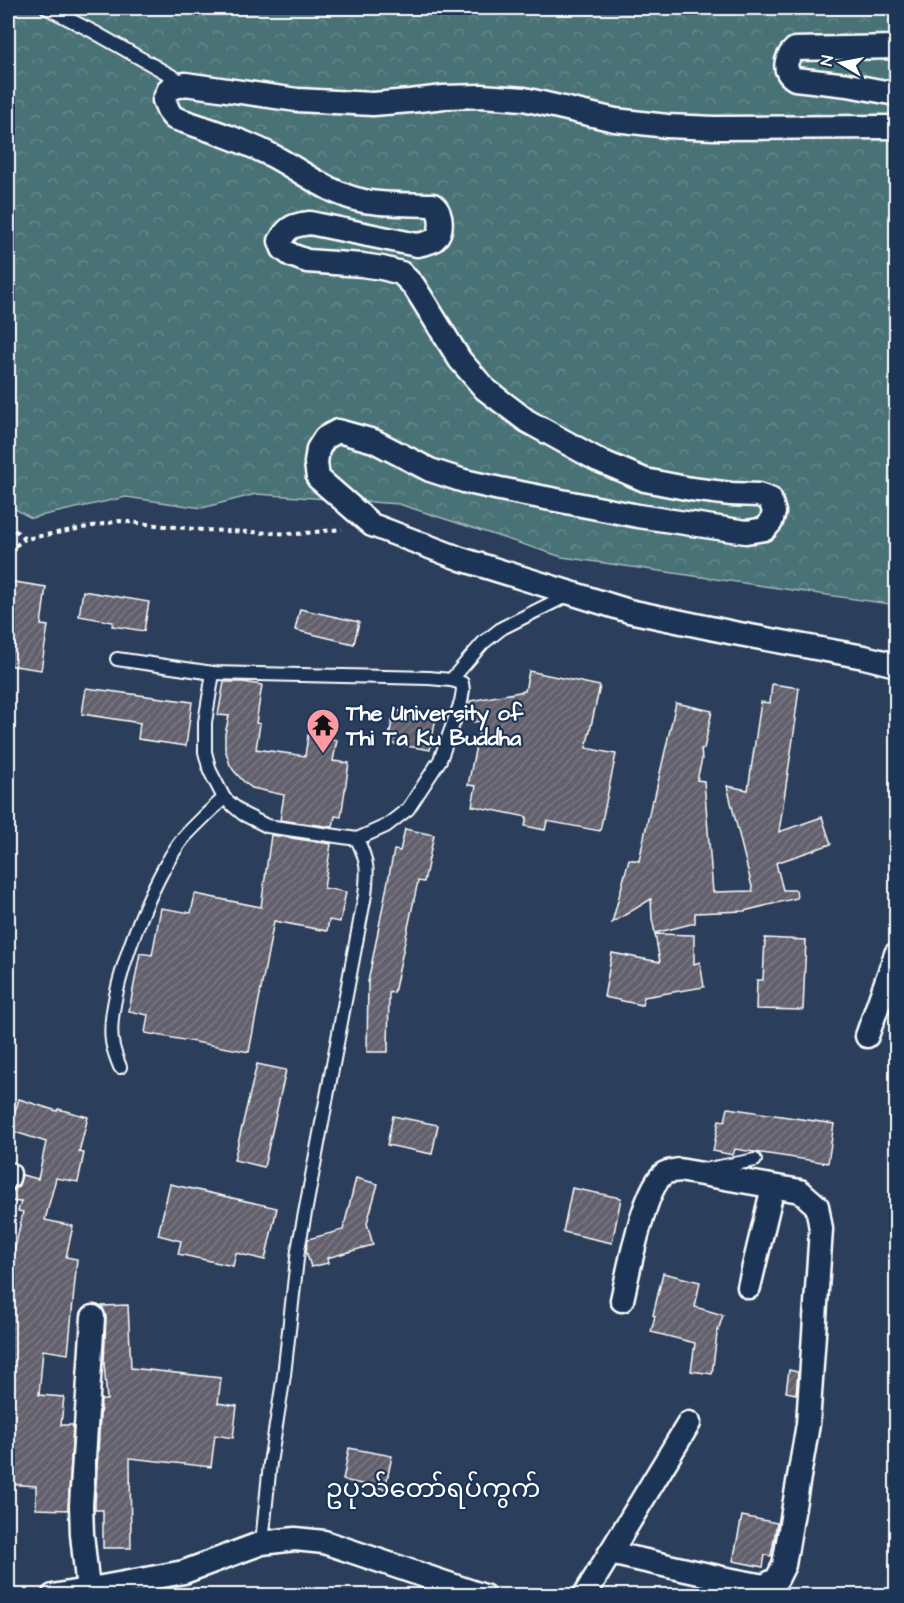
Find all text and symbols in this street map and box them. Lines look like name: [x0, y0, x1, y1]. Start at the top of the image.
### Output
north arrow: [811, 33, 871, 93]
text: N: [816, 54, 839, 67]
place label: The University of Thi Ta Ku Buddha: [345, 698, 524, 754]
temple icon: The University of Thi Ta Ku Buddha: [305, 707, 341, 754]
district label: ဥပုသ်တော်ရပ်ကွက်: [325, 1471, 541, 1509]

